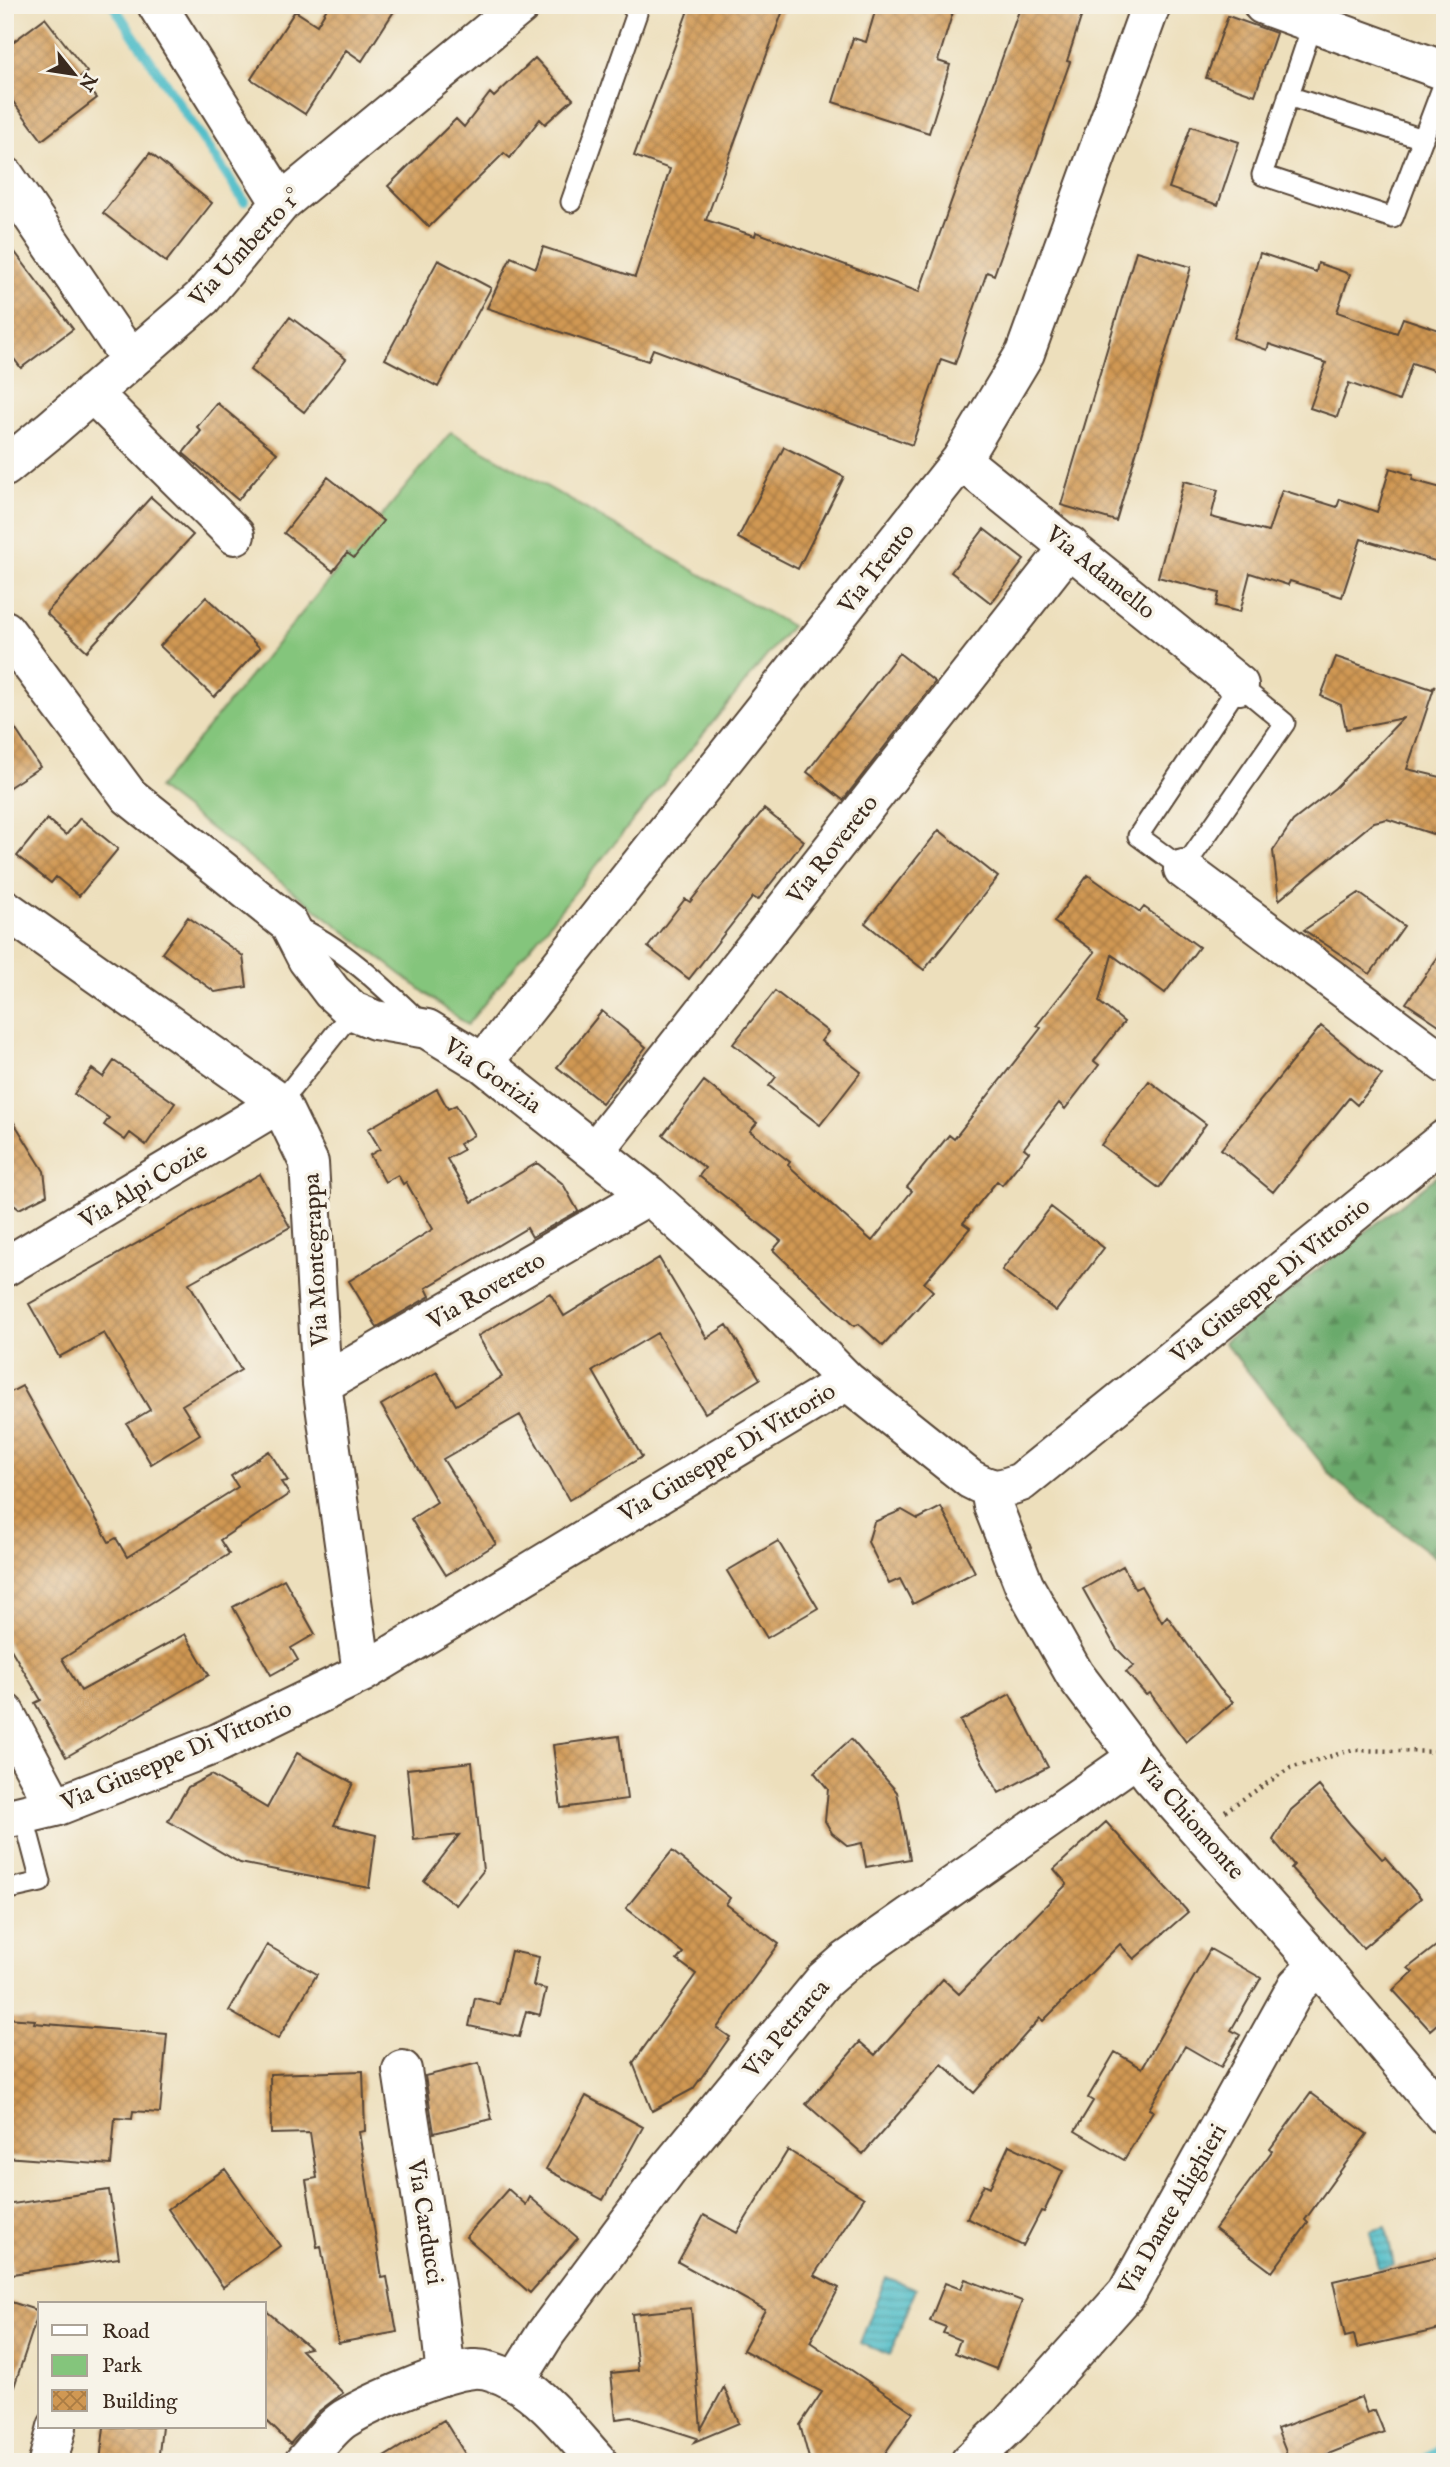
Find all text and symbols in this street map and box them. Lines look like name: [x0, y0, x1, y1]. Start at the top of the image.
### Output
north arrow: [38, 38, 108, 108]
text: N: [72, 68, 102, 95]
street label: Via Umberto 1°: [182, 182, 309, 315]
street label: Via Trento: [831, 517, 922, 621]
street label: Via Adamello: [1038, 519, 1161, 627]
street label: Via Rovereto: [780, 789, 886, 912]
street label: Via Gorizia: [436, 1031, 548, 1122]
street label: Via Alpi Cozie: [73, 1136, 213, 1237]
street label: Via Montegrappa: [296, 1172, 337, 1348]
street label: Via Giuseppe Di Vittorio: [1164, 1191, 1377, 1372]
street label: Via Rovereto: [421, 1245, 551, 1338]
street label: Via Giuseppe Di Vittorio: [613, 1376, 842, 1531]
street label: Via Giuseppe Di Vittorio: [56, 1694, 297, 1819]
street label: Via Chiomonte: [1128, 1752, 1251, 1887]
street label: Via Petrarca: [736, 1973, 838, 2085]
street label: Via Dante Alighieri: [1111, 2119, 1235, 2302]
street label: Via Carducci: [399, 2156, 450, 2287]
legend: [38, 2302, 266, 2428]
text: Road: [102, 2319, 150, 2346]
text: Park: [102, 2353, 143, 2380]
text: Building: [102, 2389, 178, 2416]

